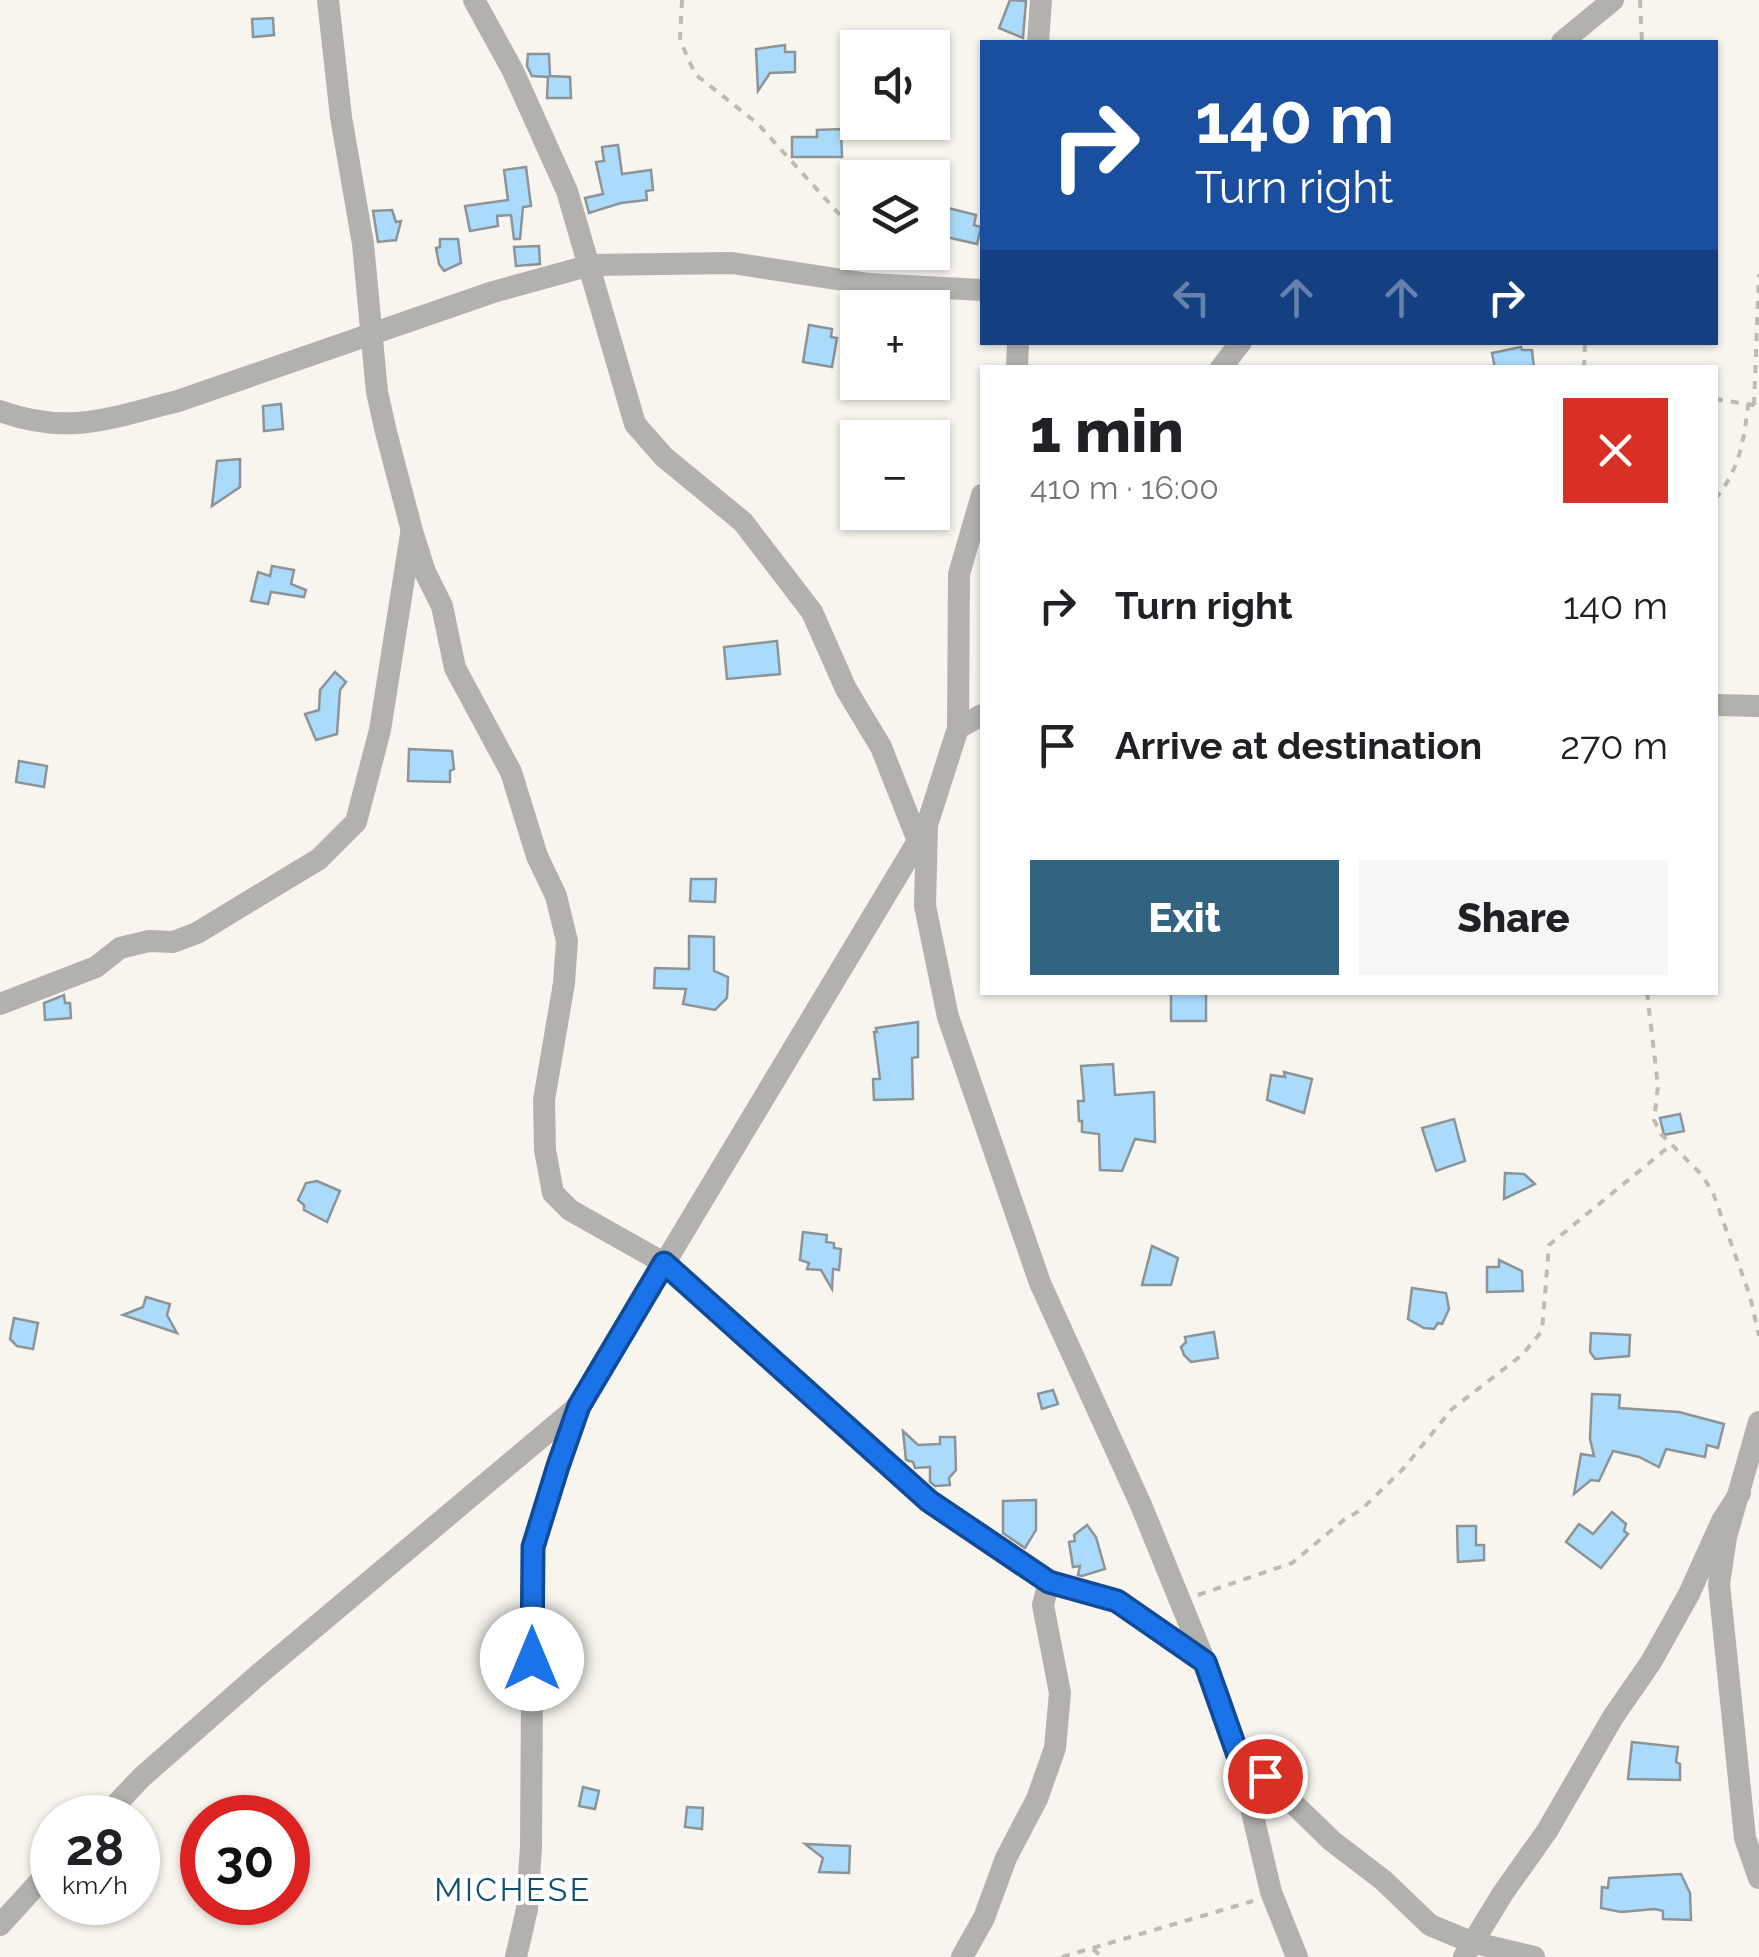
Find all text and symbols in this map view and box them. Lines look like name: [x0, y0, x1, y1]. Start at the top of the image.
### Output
map controls: [840, 30, 950, 530]
button: sound: [840, 30, 950, 140]
text: 140 m: [1195, 77, 1395, 159]
icon: right: [1030, 80, 1160, 210]
button: layers: [840, 160, 950, 270]
text: Turn right: [1195, 161, 1393, 214]
icon: left: [1164, 270, 1219, 325]
icon: ahead: [1269, 270, 1324, 325]
icon: ahead: [1374, 270, 1429, 325]
icon: right: [1479, 270, 1534, 325]
button: +: [840, 290, 950, 400]
text: 1 min: [1030, 396, 1184, 466]
button: close: [1563, 398, 1668, 503]
button: −: [840, 420, 950, 530]
text: 410 m · 16:00: [1030, 469, 1219, 506]
icon: right: [1030, 578, 1085, 633]
text: Turn right: [1115, 583, 1292, 628]
text: 140 m: [1563, 583, 1668, 628]
icon: arrive: [1030, 718, 1085, 773]
text: Arrive at destination: [1115, 723, 1482, 768]
text: 270 m: [1560, 723, 1668, 768]
button: Exit: [1030, 860, 1339, 975]
button: Share: [1359, 860, 1668, 975]
position arrow: [480, 1607, 584, 1711]
pin: [1223, 1734, 1308, 1819]
icon: arrive: [1238, 1749, 1293, 1804]
speed limit sign: 30: [180, 1795, 310, 1925]
text: 28: [66, 1818, 124, 1877]
text: km/h: [62, 1870, 128, 1900]
district label: MICHESE: [434, 1871, 592, 1908]

